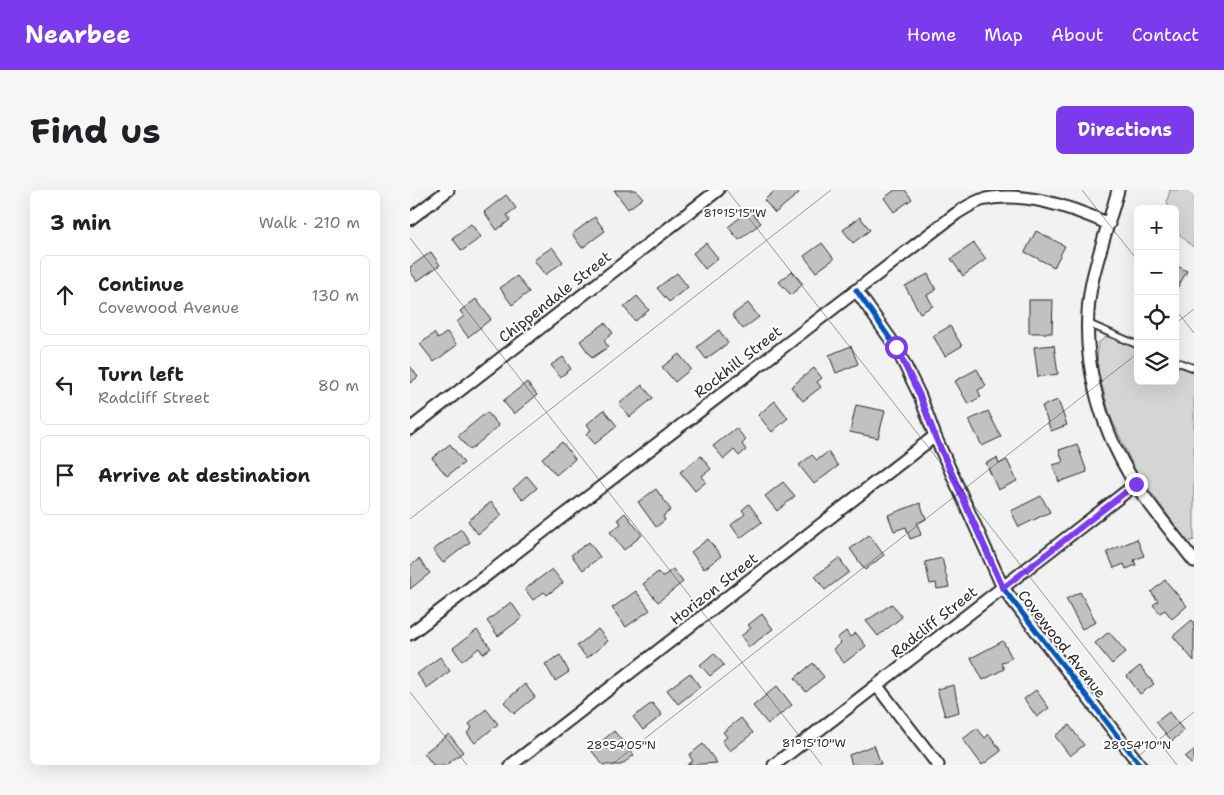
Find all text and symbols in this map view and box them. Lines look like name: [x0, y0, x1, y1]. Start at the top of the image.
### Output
text: Nearbee: [25, 19, 131, 51]
text: Home: [907, 23, 956, 47]
text: Map: [984, 23, 1023, 47]
text: About: [1051, 23, 1104, 47]
text: Contact: [1132, 23, 1199, 47]
button: Directions: [1056, 106, 1194, 154]
text: Find us: [30, 107, 161, 154]
text: 81°15'15"W: [704, 205, 766, 221]
map controls: [1134, 205, 1179, 385]
button: +: [1134, 205, 1179, 250]
text: 3 min: [50, 209, 111, 237]
text: Walk · 210 m: [259, 212, 360, 233]
street label: Chippendale Street: [495, 247, 615, 347]
button: −: [1134, 250, 1179, 295]
text: Continue: [98, 272, 184, 297]
icon: ahead: [51, 281, 79, 309]
text: 130 m: [312, 285, 359, 306]
button: locate: [1134, 295, 1179, 340]
text: Covewood Avenue: [98, 297, 239, 318]
street label: Rockhill Street: [690, 321, 786, 403]
route start: [885, 336, 908, 359]
button: layers: [1134, 340, 1179, 385]
text: Turn left: [98, 362, 184, 387]
icon: left: [51, 371, 79, 399]
text: 80 m: [318, 375, 359, 396]
text: Radcliff Street: [98, 387, 210, 408]
icon: arrive: [51, 461, 79, 489]
text: Arrive at destination: [98, 463, 310, 488]
route end: [1125, 473, 1148, 496]
street label: Horizon Street: [666, 548, 762, 630]
street label: Radcliff Street: [887, 582, 981, 662]
street label: Covewood Avenue: [1013, 586, 1111, 702]
text: 81°15'10"W: [782, 735, 846, 751]
text: 28°54'05"N: [586, 737, 656, 753]
text: 28°54'10"N: [1103, 737, 1171, 753]

